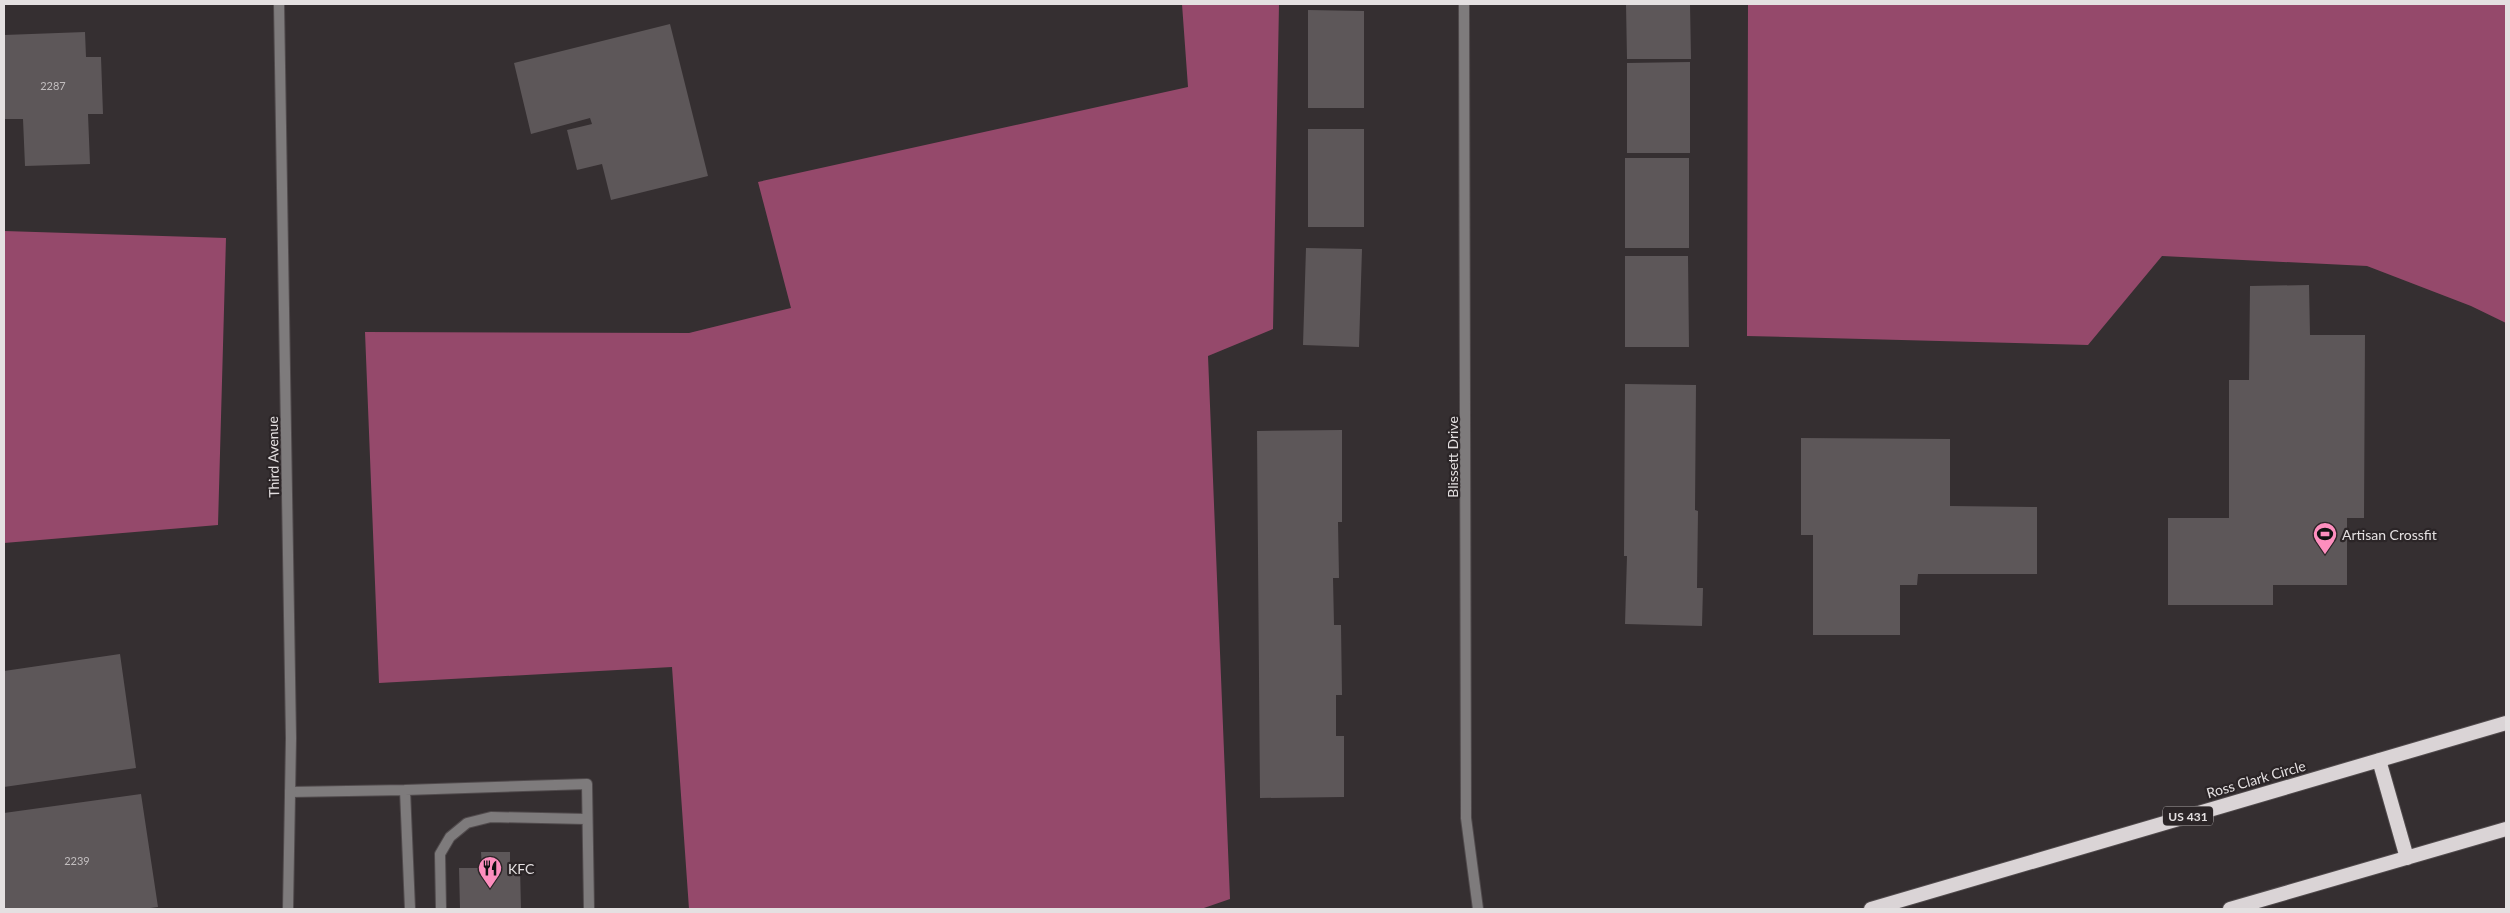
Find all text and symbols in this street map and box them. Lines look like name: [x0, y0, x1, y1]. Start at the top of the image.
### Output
house number: 2287: [40, 79, 66, 92]
street label: Third Avenue: [264, 416, 282, 498]
street label: Blissett Drive: [1444, 416, 1461, 498]
sports icon: Artisan Crossfit: [2312, 521, 2338, 555]
place label: Artisan Crossfit: [2342, 526, 2437, 543]
street label: Ross Clark Circle: [2204, 757, 2308, 801]
road number: US 431: [2163, 806, 2213, 826]
house number: 2239: [64, 854, 90, 867]
restaurant icon: KFC: [477, 855, 503, 889]
place label: KFC: [508, 860, 535, 877]

